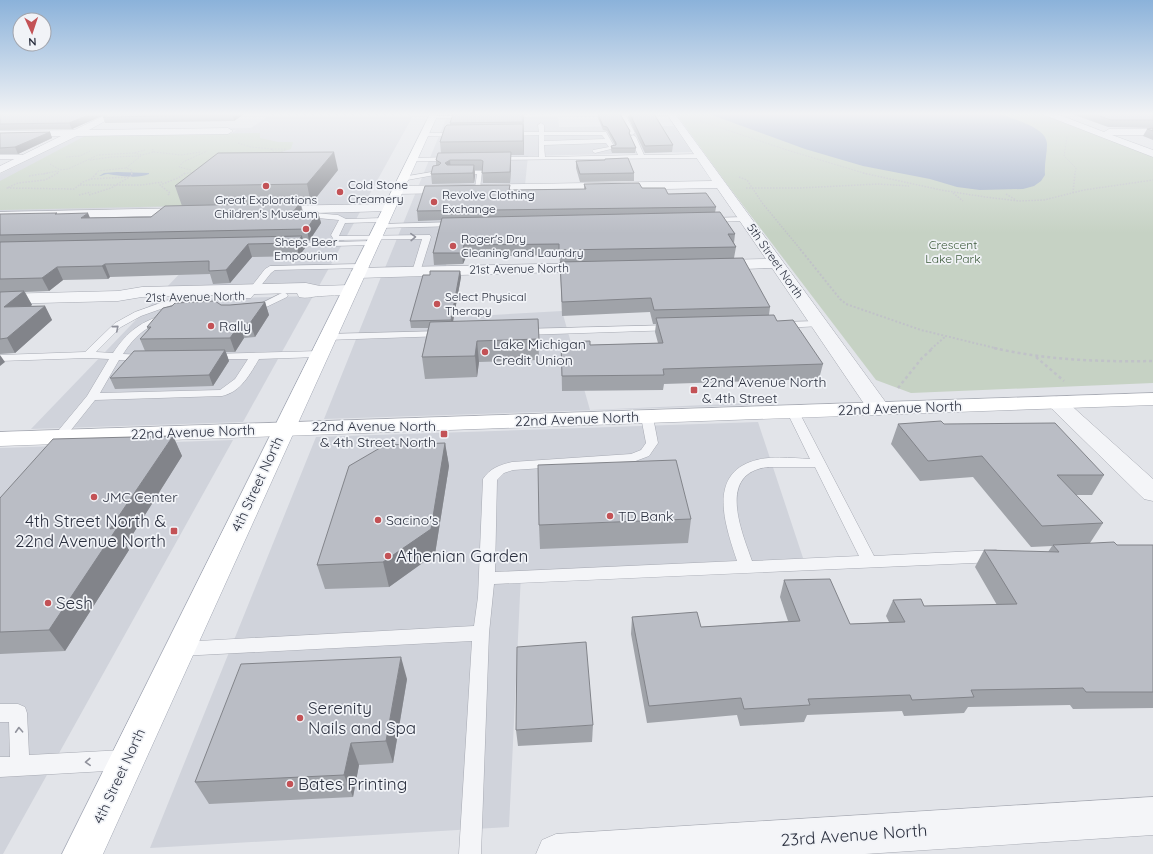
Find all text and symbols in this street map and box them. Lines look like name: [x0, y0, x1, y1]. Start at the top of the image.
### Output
north arrow: [12, 12, 52, 52]
text: N: [28, 35, 37, 49]
place label: Cold Stone Creamery: [348, 177, 408, 206]
marker: Great Explorations Children's Museum: [261, 181, 271, 191]
marker: Cold Stone Creamery: [335, 187, 345, 197]
place label: Revolve Clothing Exchange: [442, 187, 535, 216]
place label: Great Explorations Children's Museum: [214, 192, 318, 221]
marker: Revolve Clothing Exchange: [429, 197, 439, 207]
street label: 5th Street North: [744, 220, 807, 301]
marker: Sheps Beer Empourium: [301, 224, 311, 234]
place label: Roger's Dry Cleaning and Laundry: [461, 231, 584, 260]
one-way arrow: [410, 233, 416, 241]
place label: Sheps Beer Empourium: [274, 234, 338, 263]
park label: Crescent Lake Park: [925, 237, 981, 266]
marker: Roger's Dry Cleaning and Laundry: [448, 241, 458, 251]
street label: 21st Avenue North: [469, 260, 569, 277]
street label: 21st Avenue North: [145, 288, 245, 305]
place label: Select Physical Therapy: [445, 289, 527, 318]
marker: Select Physical Therapy: [432, 299, 442, 309]
place label: Rally: [219, 317, 251, 335]
marker: Rally: [206, 321, 216, 331]
one-way arrow: [111, 325, 119, 332]
place label: Lake Michigan Credit Union: [493, 335, 586, 369]
marker: Lake Michigan Credit Union: [480, 347, 490, 357]
place label: 22nd Avenue North & 4th Street: [702, 373, 826, 407]
marker: 22nd Avenue North & 4th Street: [689, 385, 699, 395]
street label: 22nd Avenue North: [838, 397, 962, 419]
street label: 22nd Avenue North: [515, 408, 639, 430]
place label: 22nd Avenue North & 4th Street North: [312, 417, 436, 451]
street label: 22nd Avenue North: [131, 421, 255, 443]
marker: 22nd Avenue North & 4th Street North: [439, 429, 449, 439]
street label: 4th Street North: [227, 434, 287, 534]
place label: JMC Center: [102, 488, 178, 506]
marker: JMC Center: [89, 492, 99, 502]
place label: TD Bank: [618, 507, 674, 525]
place label: 4th Street North & 22nd Avenue North: [15, 510, 166, 551]
place label: Sacino's: [386, 511, 438, 529]
marker: TD Bank: [605, 511, 615, 521]
marker: Sacino's: [373, 515, 383, 525]
marker: 4th Street North & 22nd Avenue North: [169, 526, 179, 536]
place label: Athenian Garden: [396, 545, 528, 566]
marker: Athenian Garden: [383, 551, 393, 561]
place label: Sesh: [56, 592, 93, 613]
marker: Sesh: [43, 598, 53, 608]
place label: Serenity Nails and Spa: [308, 697, 416, 738]
marker: Serenity Nails and Spa: [295, 713, 305, 723]
street label: 4th Street North: [89, 726, 149, 826]
one-way arrow: [14, 727, 23, 733]
one-way arrow: [85, 757, 91, 766]
place label: Bates Printing: [298, 773, 407, 794]
marker: Bates Printing: [285, 779, 295, 789]
street label: 23rd Avenue North: [780, 819, 928, 850]

